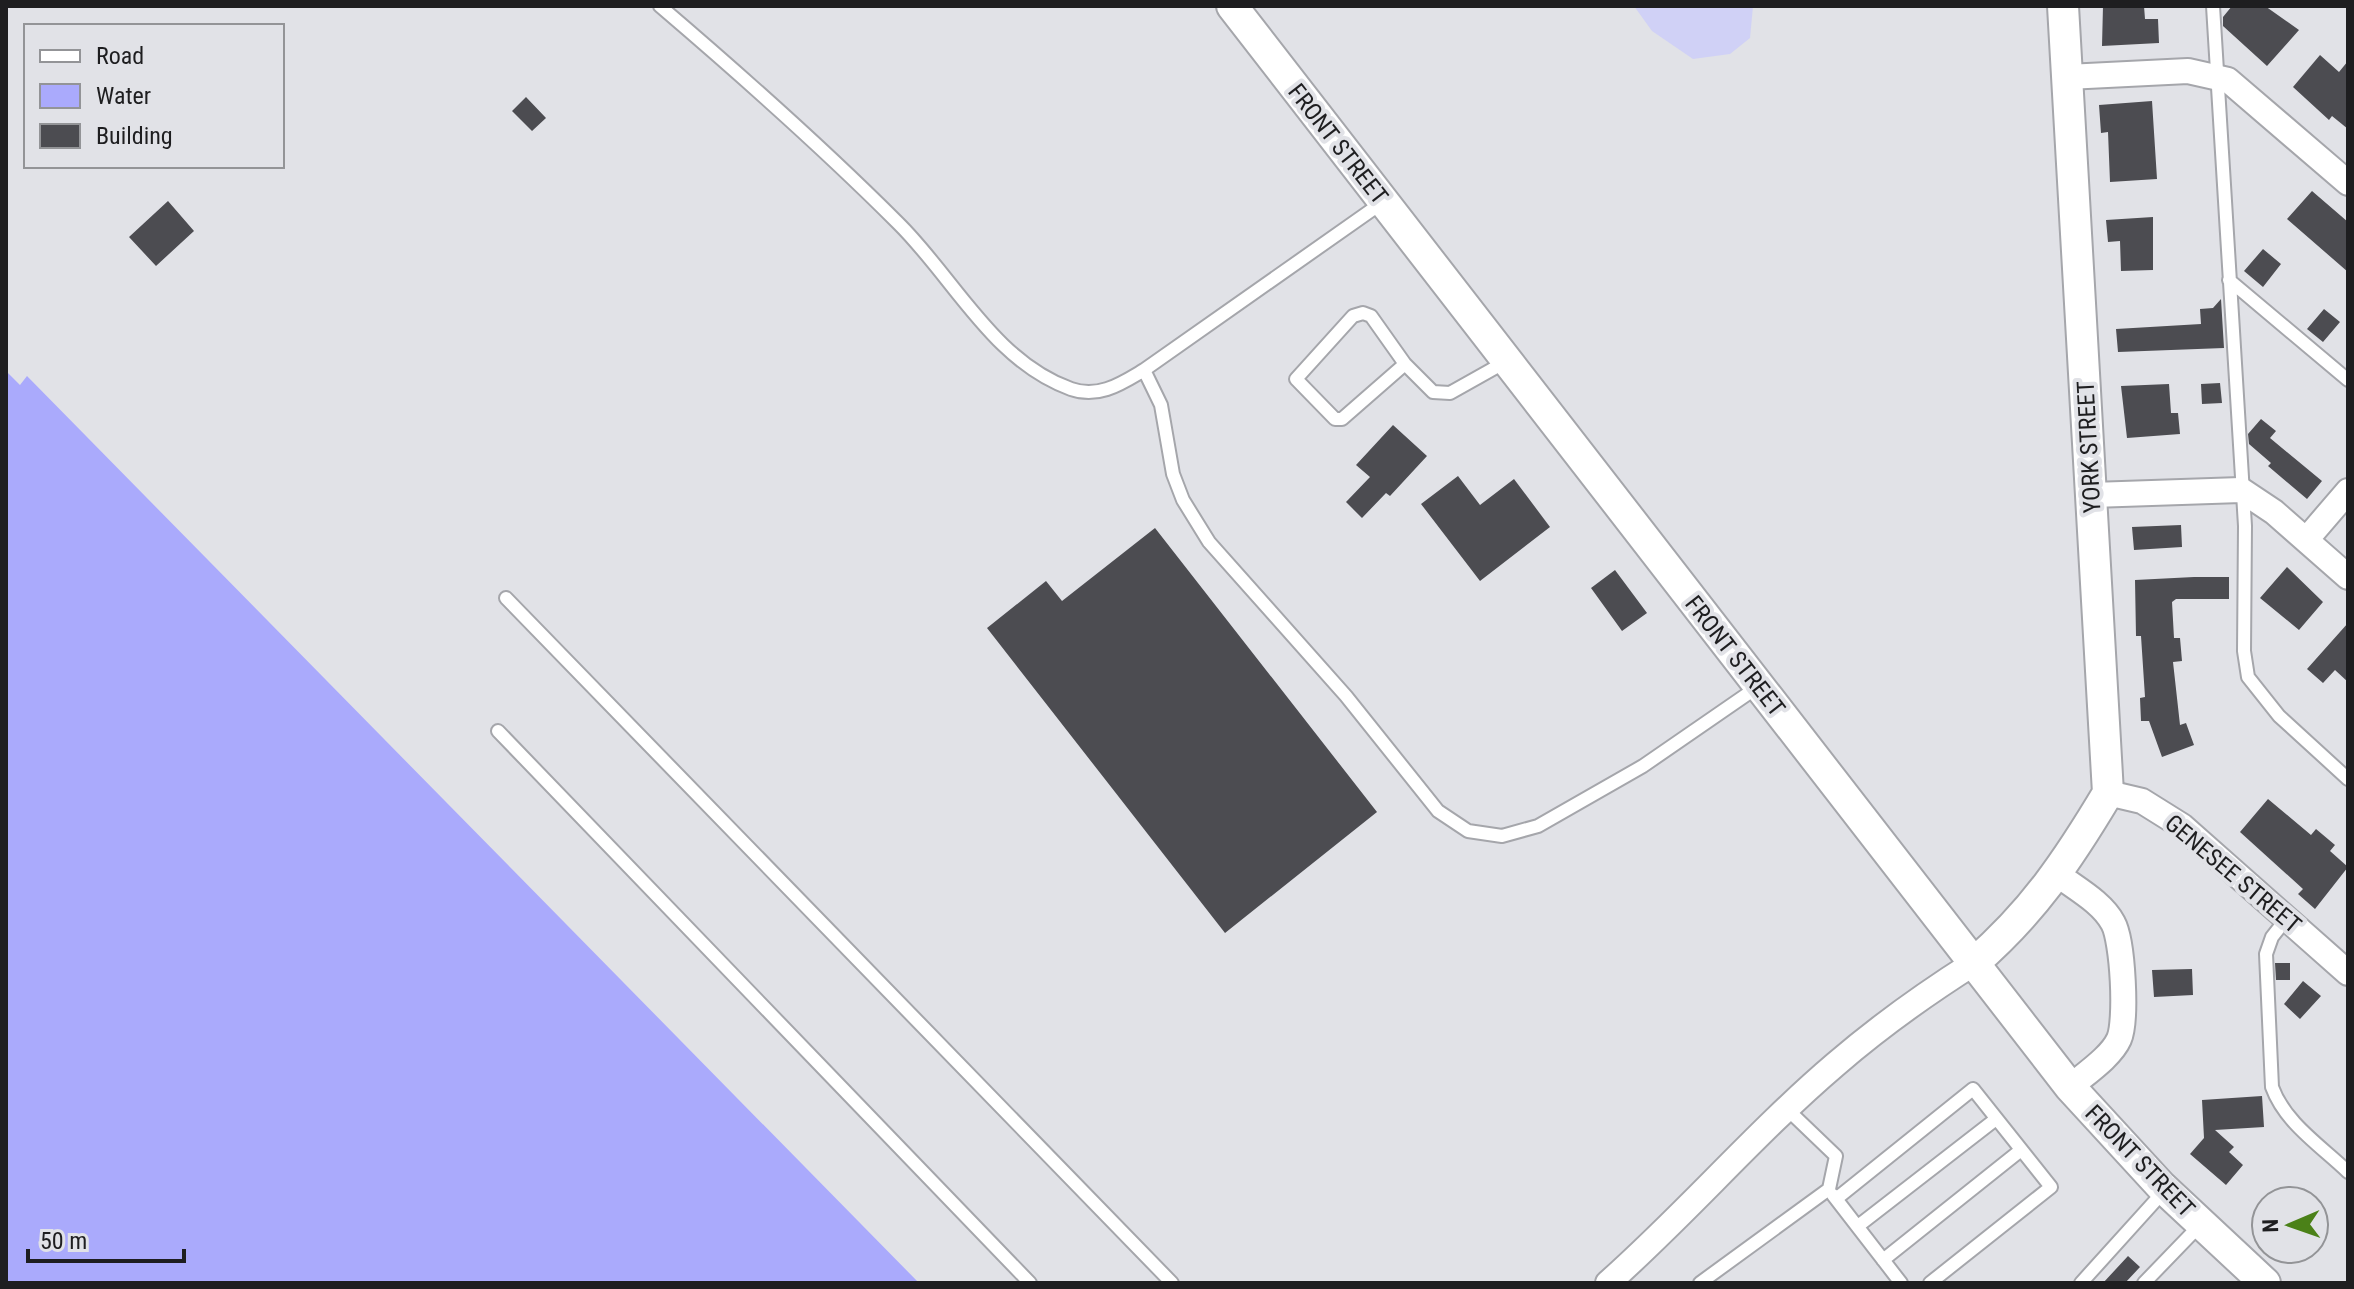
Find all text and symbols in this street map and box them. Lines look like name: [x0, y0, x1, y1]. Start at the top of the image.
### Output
legend: [24, 24, 284, 168]
text: Road: [96, 42, 144, 70]
street label: FRONT STREET: [1282, 78, 1394, 210]
text: Water: [96, 82, 151, 110]
text: Building: [96, 122, 173, 150]
street label: YORK STREET: [2072, 380, 2106, 514]
street label: FRONT STREET: [1679, 590, 1791, 722]
street label: GENESEE STREET: [2159, 809, 2307, 939]
street label: FRONT STREET: [2080, 1099, 2200, 1223]
north arrow: [2250, 1185, 2330, 1265]
scale bar: [28, 1213, 184, 1263]
text: N: [2258, 1219, 2283, 1233]
text: 50 m: [40, 1227, 87, 1255]

